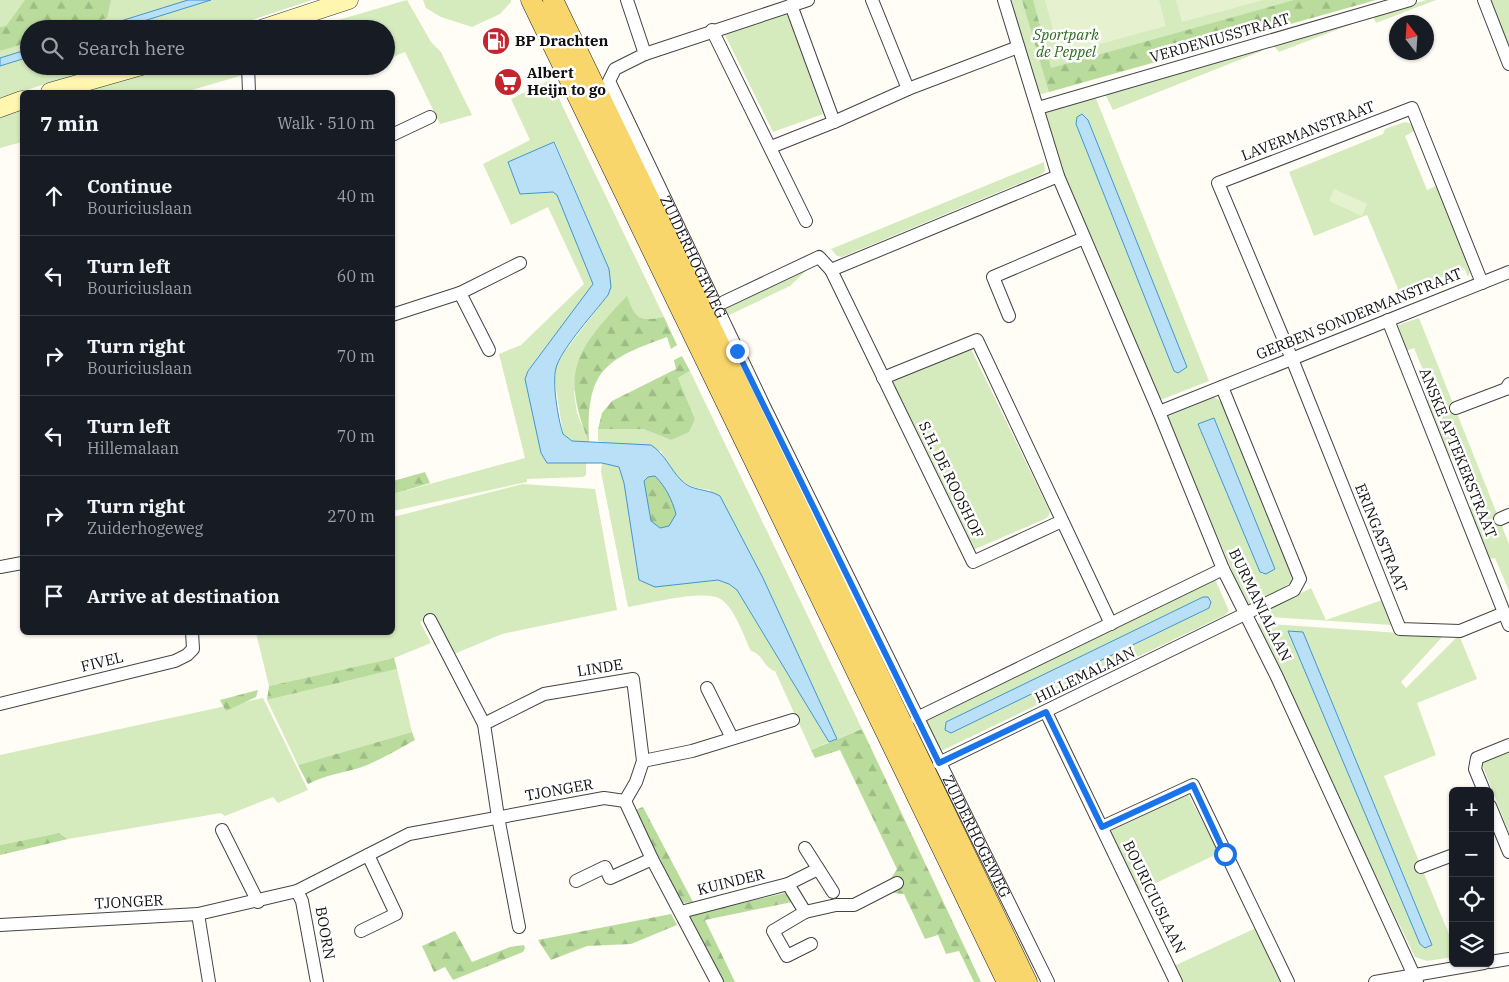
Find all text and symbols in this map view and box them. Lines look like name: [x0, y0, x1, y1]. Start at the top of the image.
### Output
street label: VERDENIUSSTRAAT: [1148, 8, 1292, 67]
north arrow: [1389, 15, 1434, 60]
search box: [20, 20, 395, 75]
park label: Sportpark de Peppel: [1032, 25, 1099, 61]
fuel station icon: BP Drachten: [481, 26, 511, 56]
place label: BP Drachten: [515, 31, 608, 50]
icon: search: [38, 34, 66, 62]
text: Search here: [78, 36, 185, 60]
place label: Albert Heijn to go: [527, 63, 606, 99]
supermarket icon: Albert Heijn to go: [493, 67, 523, 97]
street label: LAVERMANSTRAAT: [1238, 96, 1378, 165]
text: 7 min: [40, 109, 99, 137]
text: Walk · 510 m: [277, 113, 375, 133]
text: Continue: [87, 174, 172, 198]
icon: ahead: [40, 182, 68, 210]
text: 40 m: [337, 186, 375, 206]
street label: ZUIDERHOGEWEG: [656, 192, 731, 322]
text: Bouriciuslaan: [87, 198, 192, 218]
text: Turn left: [87, 254, 170, 278]
icon: left: [40, 262, 68, 290]
street label: GERBEN SONDERMANSTRAAT: [1253, 263, 1465, 364]
text: 60 m: [337, 266, 375, 286]
text: Bouriciuslaan: [87, 278, 192, 298]
text: Turn right: [87, 334, 185, 358]
route end: [726, 340, 749, 363]
icon: right: [40, 342, 68, 370]
text: 70 m: [337, 346, 375, 366]
text: Bouriciuslaan: [87, 358, 192, 378]
street label: ANSKE APTEKERSTRAAT: [1416, 365, 1501, 541]
text: Turn left: [87, 414, 170, 438]
street label: S.H. DE ROOSHOF: [915, 418, 988, 542]
icon: left: [40, 422, 68, 450]
text: 70 m: [337, 426, 375, 446]
text: Hillemalaan: [87, 438, 179, 458]
street label: ERINGASTRAAT: [1351, 481, 1412, 595]
text: Turn right: [87, 494, 185, 518]
icon: right: [40, 502, 68, 530]
text: 270 m: [327, 506, 375, 526]
text: Zuiderhogeweg: [87, 518, 203, 538]
street label: BURMANIALAAN: [1225, 545, 1296, 664]
icon: arrive: [40, 582, 68, 610]
text: Arrive at destination: [87, 584, 280, 608]
street label: HILLEMALAAN: [1031, 642, 1138, 707]
street label: FIVEL: [79, 647, 125, 676]
street label: LINDE: [576, 655, 624, 680]
street label: ZUIDERHOGEWEG: [939, 772, 1015, 901]
street label: TJONGER: [523, 774, 595, 805]
map controls: [1449, 787, 1494, 967]
button: +: [1449, 787, 1494, 832]
button: −: [1449, 832, 1494, 877]
street label: BOURICIUSLAAN: [1119, 837, 1190, 956]
route start: [1214, 843, 1237, 866]
street label: KUINDER: [695, 864, 767, 899]
button: locate: [1449, 877, 1494, 922]
street label: TJONGER: [94, 890, 164, 913]
street label: BOORN: [311, 905, 339, 961]
button: layers: [1449, 922, 1494, 967]

